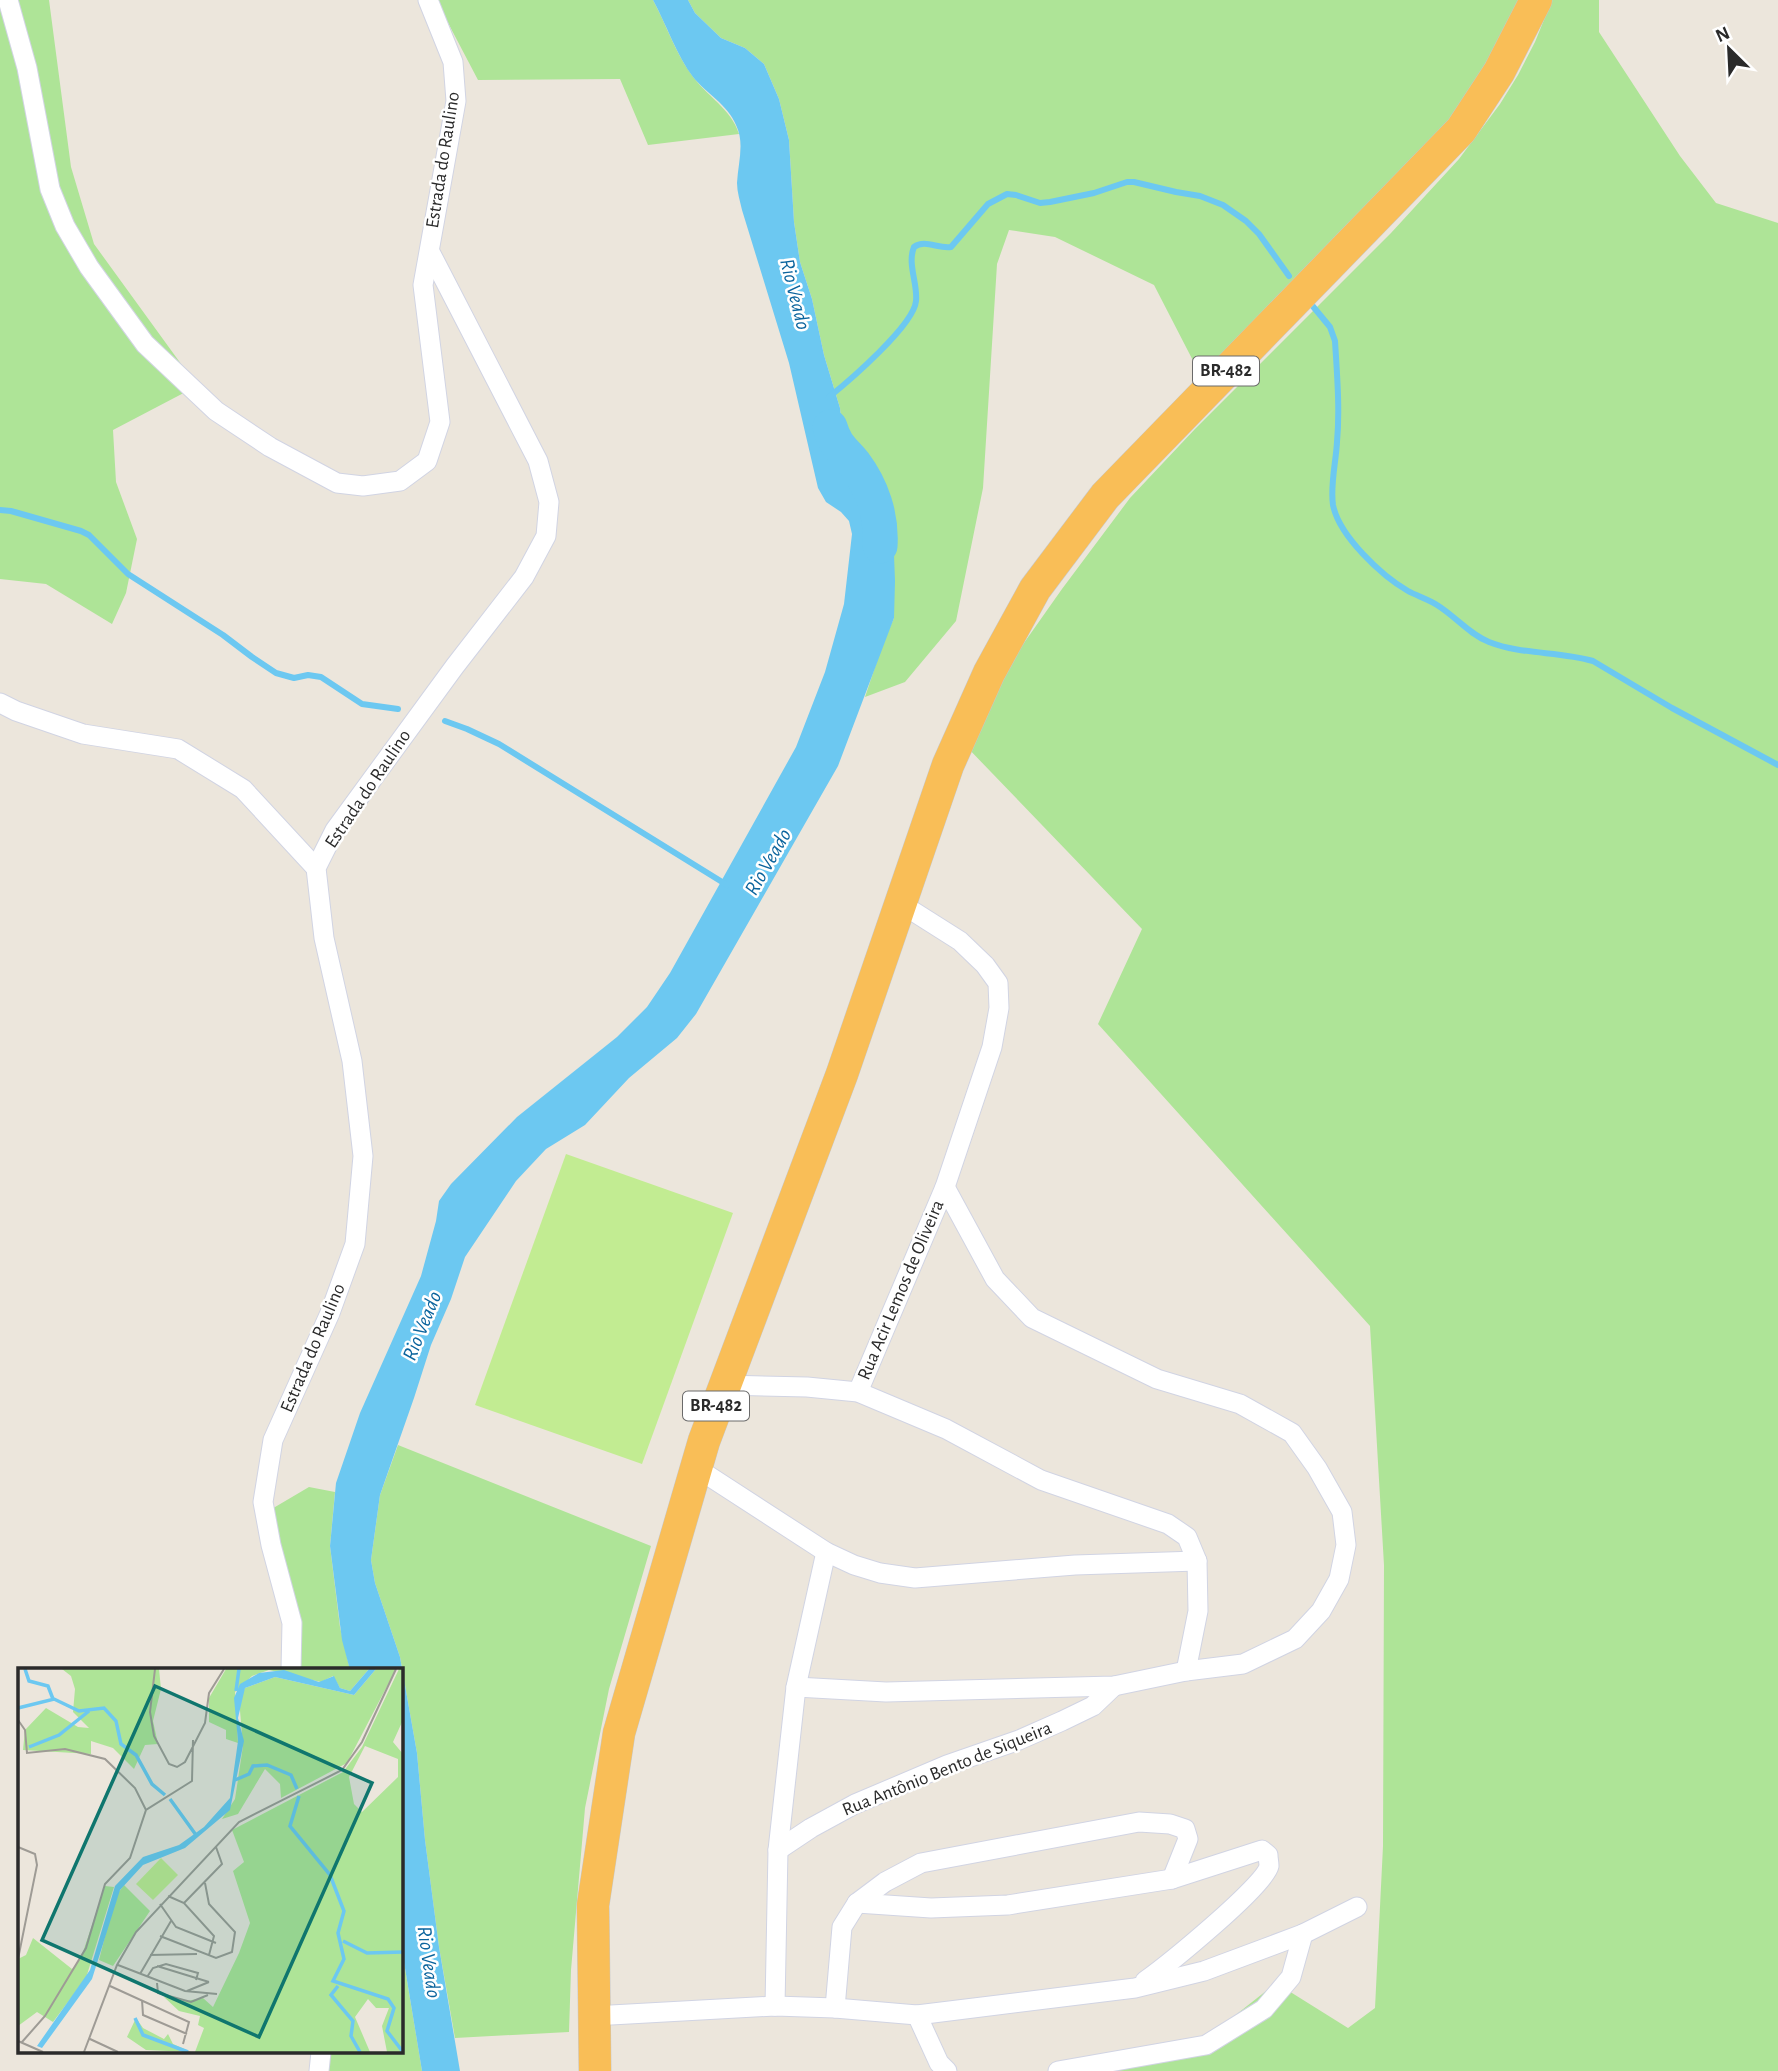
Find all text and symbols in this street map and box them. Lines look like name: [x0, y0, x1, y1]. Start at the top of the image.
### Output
north arrow: [1694, 14, 1764, 84]
text: N: [1713, 23, 1733, 46]
street label: Estrada do Raulino: [423, 90, 463, 230]
water label: Rio Veado: [776, 256, 814, 332]
road number: BR-482: [1193, 356, 1259, 386]
street label: Estrada do Raulino: [322, 726, 414, 852]
water label: Rio Veado: [741, 825, 795, 899]
street label: Rua Acir Lemos de Oliveira: [854, 1197, 948, 1383]
street label: Estrada do Raulino: [277, 1281, 349, 1415]
water label: Rio Veado: [399, 1288, 445, 1364]
road number: BR-482: [683, 1392, 749, 1420]
inset map: [18, 1668, 402, 2054]
street label: Rua Antônio Bento de Siqueira: [840, 1718, 1054, 1820]
water label: Rio Veado: [414, 1925, 444, 1999]

